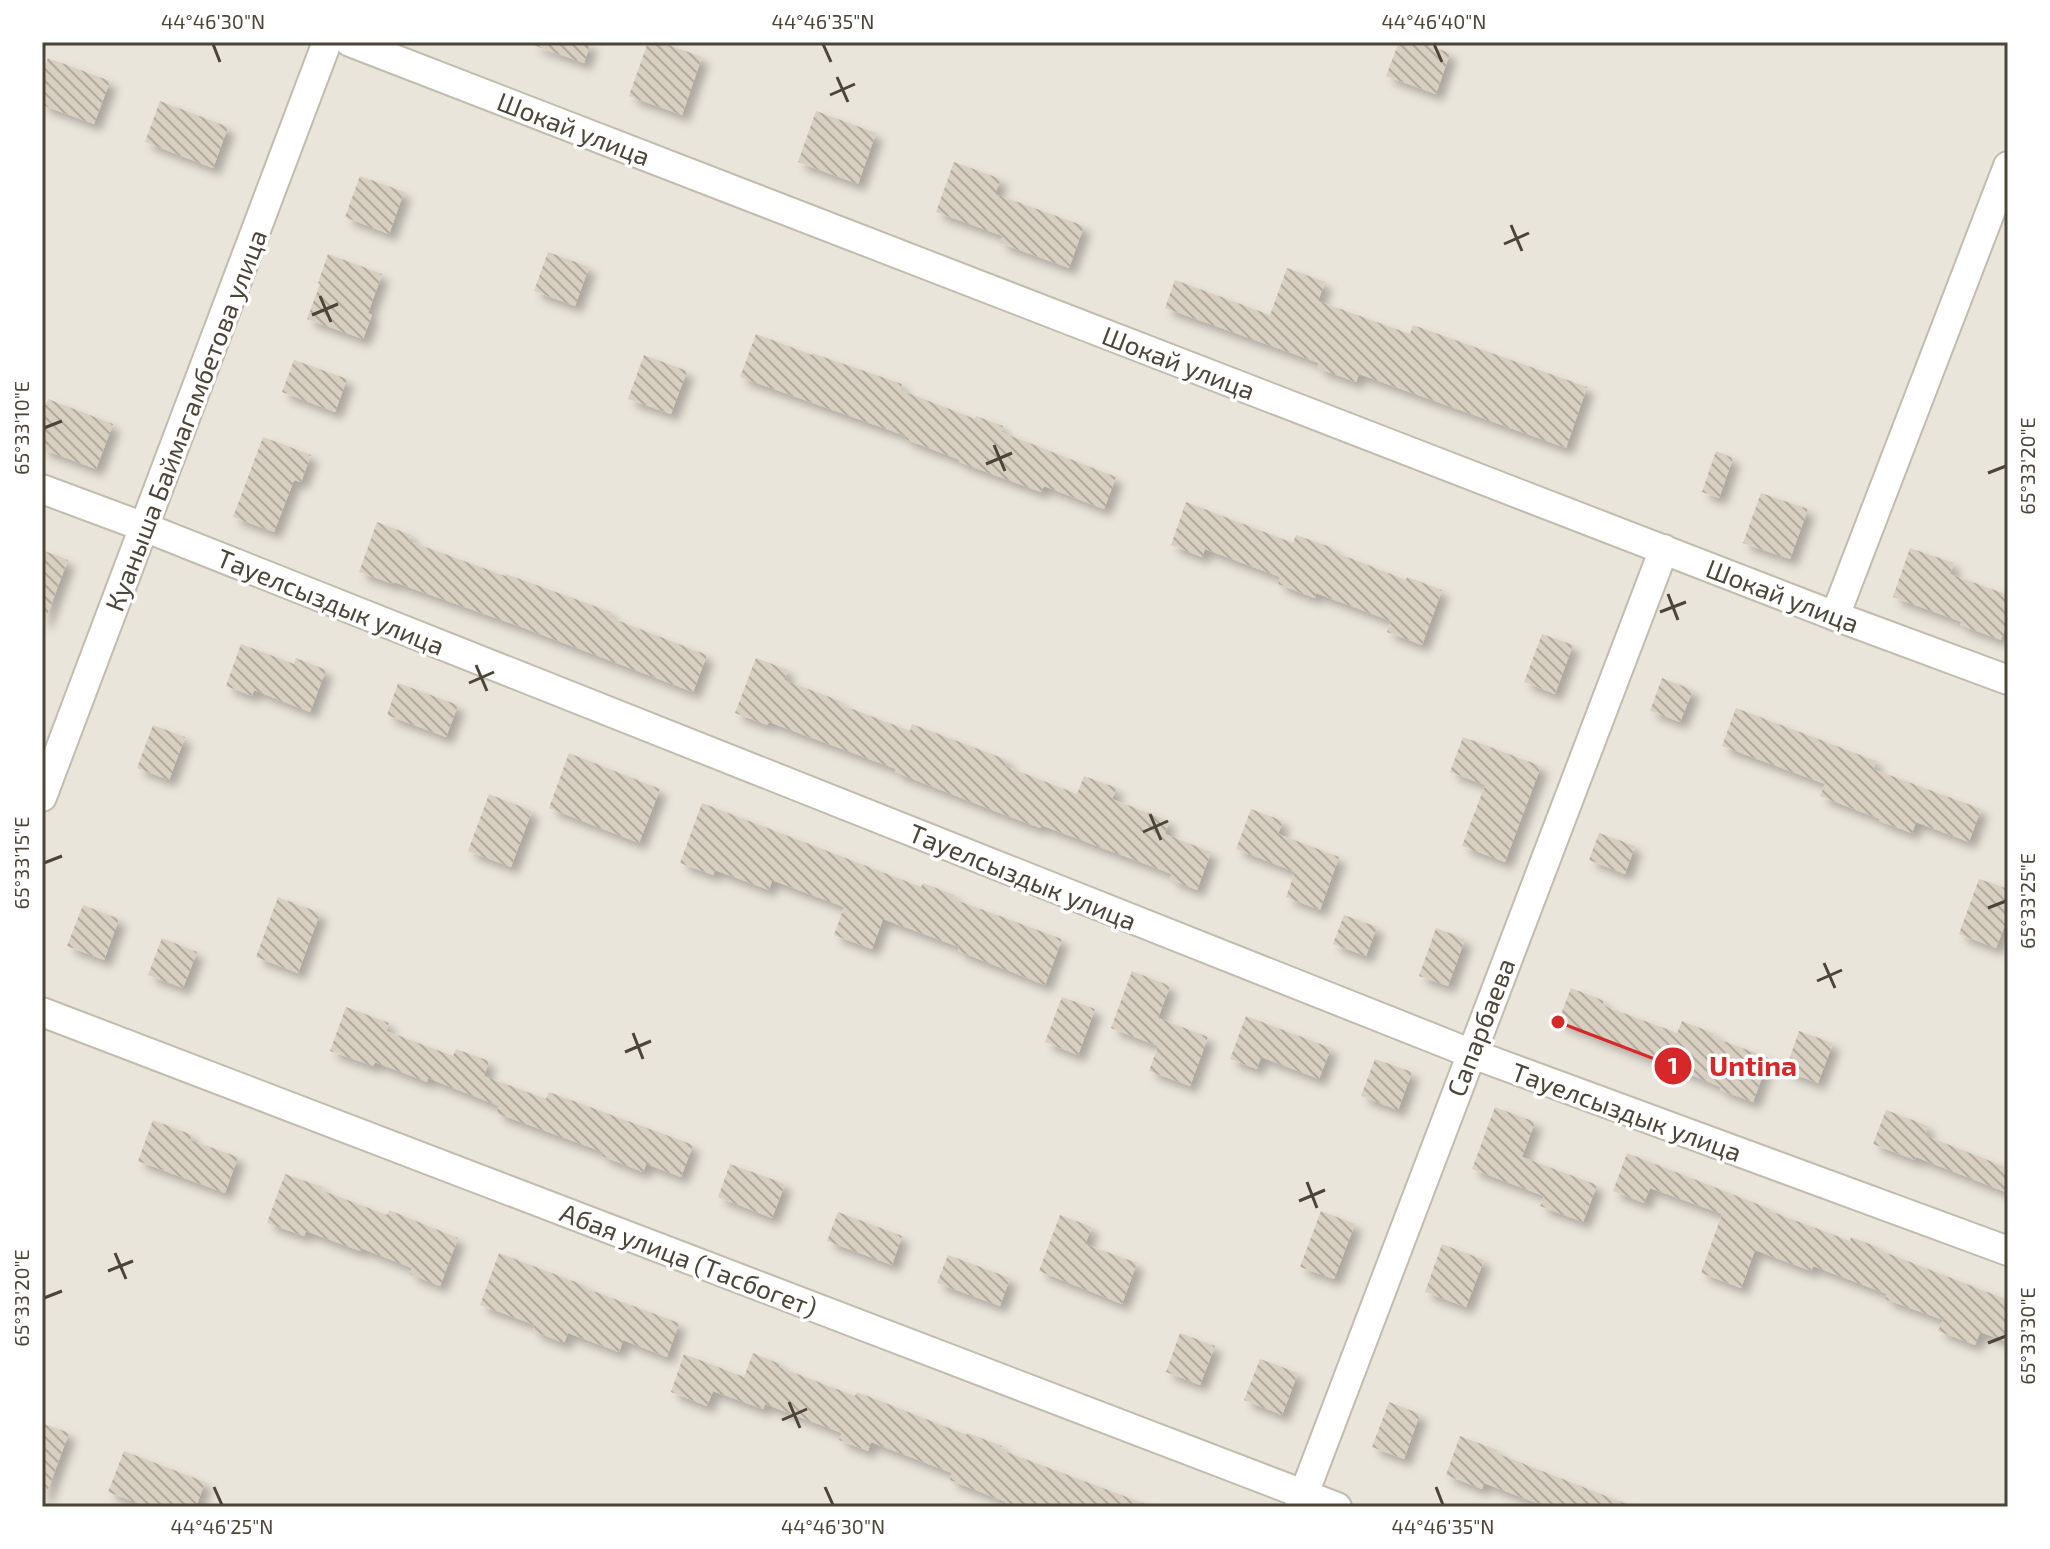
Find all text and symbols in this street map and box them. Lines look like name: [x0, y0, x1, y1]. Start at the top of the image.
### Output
text: 44°46'30"N: [161, 9, 265, 33]
text: 44°46'35"N: [772, 9, 874, 33]
text: 44°46'40"N: [1382, 9, 1486, 33]
street label: Шокай улица: [493, 85, 655, 172]
street label: Куаныша Баймагамбетова улица: [98, 225, 273, 615]
street label: Шокай улица: [1098, 319, 1260, 406]
text: 65°33'10"E: [9, 381, 33, 475]
text: 65°33'20"E: [2015, 417, 2039, 515]
street label: Тауелсыздык улица: [212, 541, 449, 662]
street label: Шокай улица: [1702, 552, 1864, 639]
street label: Тауелсыздык улица: [904, 816, 1141, 937]
text: 65°33'15"E: [9, 817, 33, 909]
text: 65°33'25"E: [2015, 853, 2039, 949]
street label: Сапарбаева: [1439, 953, 1521, 1101]
callout: Untina: [1653, 1040, 1813, 1092]
text: Untina: [1709, 1048, 1797, 1082]
text: 1: [1668, 1050, 1678, 1079]
street label: Тауелсыздык улица: [1507, 1055, 1746, 1168]
street label: Абая улица (Тасбогет): [556, 1196, 822, 1323]
text: 65°33'20"E: [9, 1249, 33, 1347]
text: 65°33'30"E: [2015, 1287, 2039, 1385]
text: 44°46'25"N: [171, 1514, 273, 1538]
text: 44°46'30"N: [781, 1514, 885, 1538]
text: 44°46'35"N: [1392, 1514, 1494, 1538]

